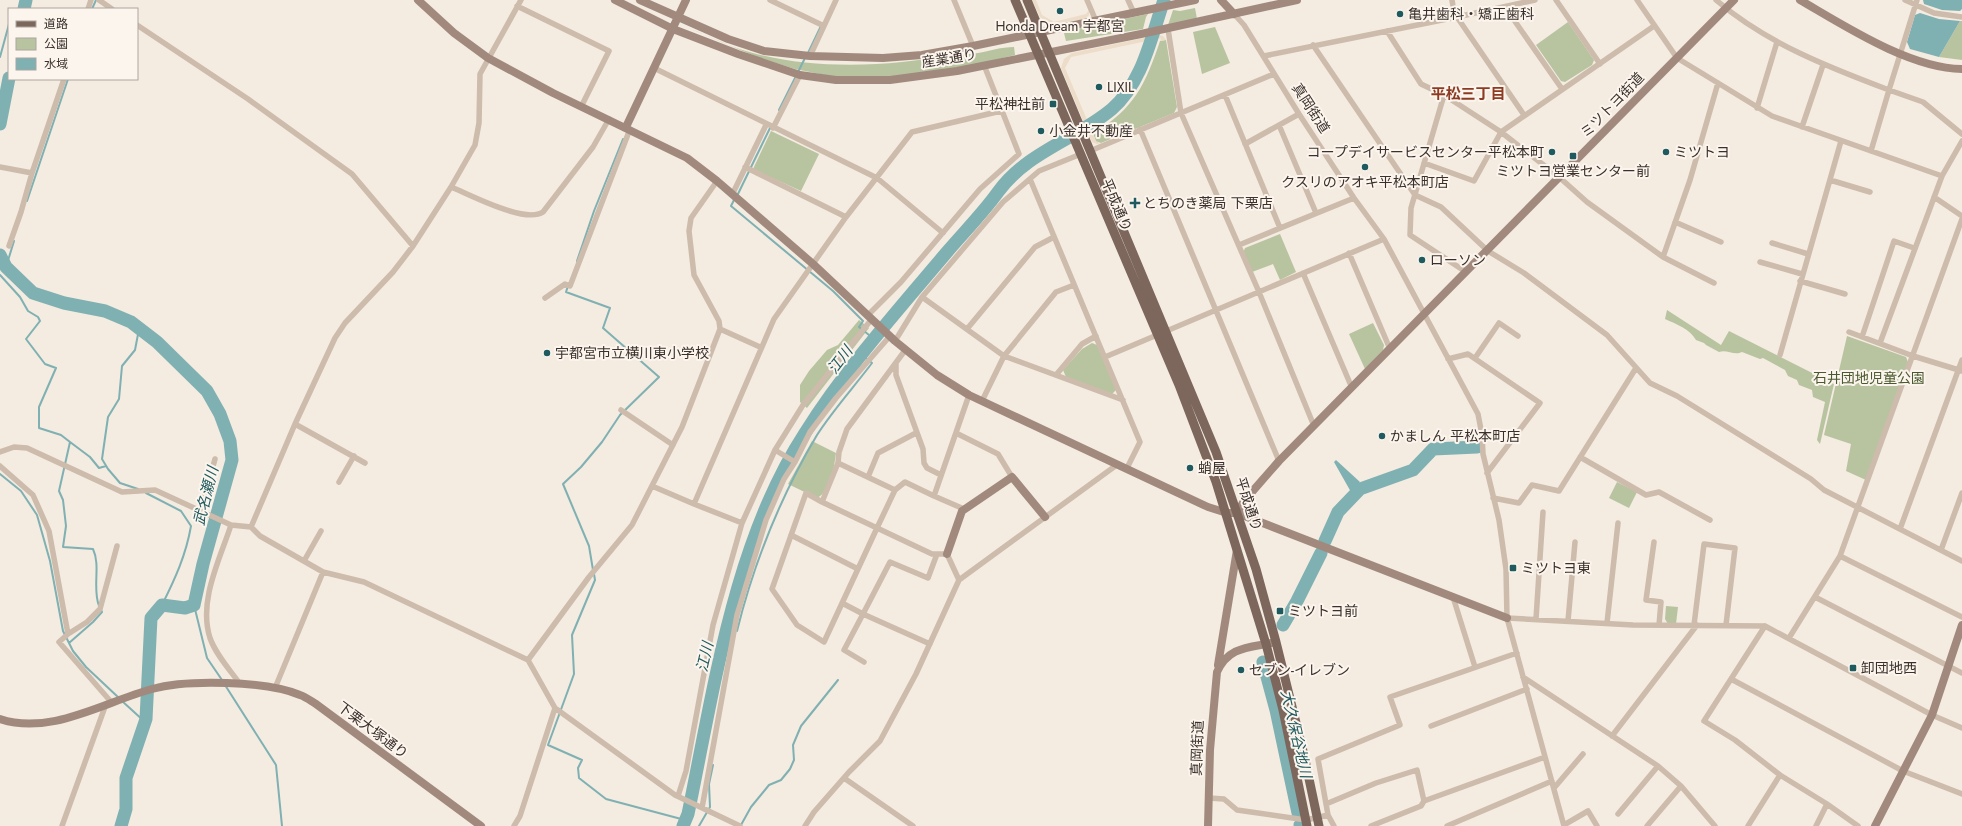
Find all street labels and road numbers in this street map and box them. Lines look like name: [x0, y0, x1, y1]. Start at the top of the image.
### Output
street label: 産業通り: [920, 44, 978, 72]
street label: ミツトヨ街道: [1576, 68, 1648, 142]
street label: 真岡街道: [1287, 79, 1335, 137]
street label: 平成通り: [1097, 175, 1137, 235]
street label: 平成通り: [1231, 474, 1267, 534]
street label: 下栗大塚通り: [333, 697, 413, 763]
street label: 真岡街道: [1186, 720, 1208, 776]

